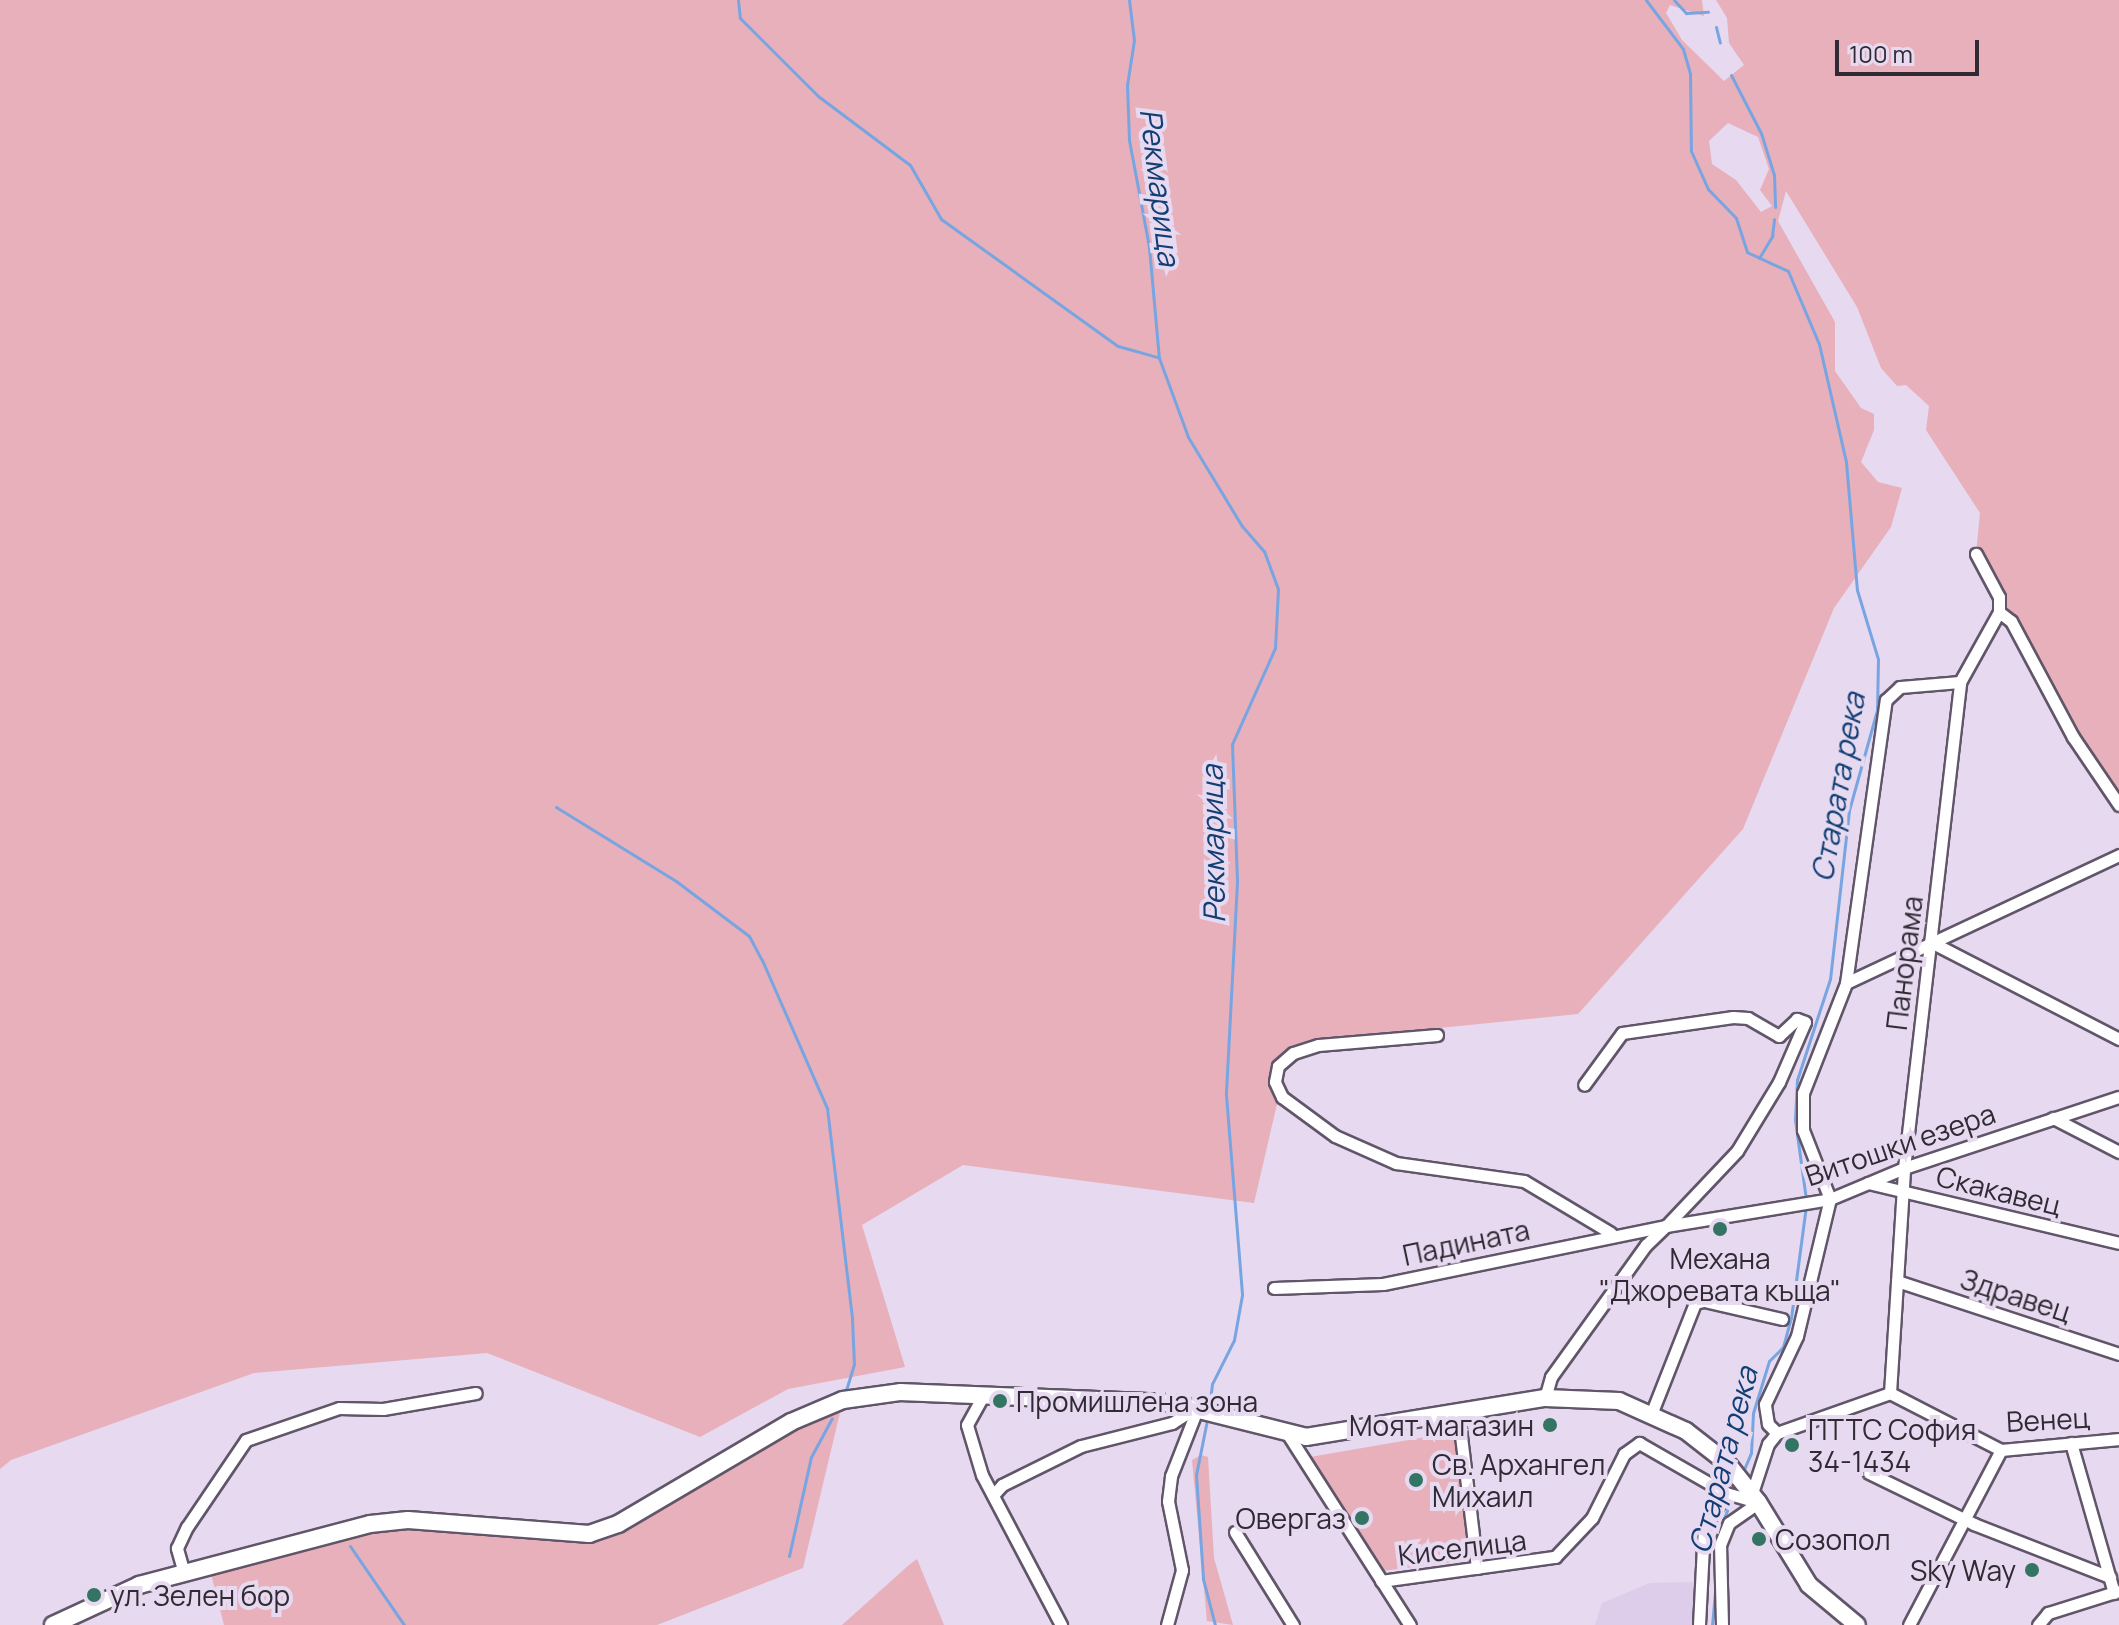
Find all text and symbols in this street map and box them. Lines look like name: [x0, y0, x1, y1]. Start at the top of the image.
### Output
scale bar: [1839, 24, 1983, 74]
text: 100 m: [1849, 37, 1913, 70]
water label: Рекмарица: [1133, 106, 1187, 268]
water label: Старата река: [1804, 690, 1872, 884]
water label: Рекмарица: [1194, 765, 1232, 923]
street label: Панорама: [1879, 894, 1929, 1032]
street label: Витошки езера: [1801, 1096, 1999, 1192]
street label: Скакавец: [1933, 1158, 2065, 1222]
street label: Падината: [1399, 1212, 1533, 1272]
marker: Механа "Джоревата къща": [1711, 1220, 1729, 1238]
place label: Механа "Джоревата къща": [1599, 1241, 1841, 1307]
street label: Здравец: [1956, 1261, 2076, 1329]
water label: Старата река: [1681, 1363, 1765, 1557]
place label: Промишлена зона: [1016, 1384, 1258, 1418]
marker: Промишлена зона: [991, 1392, 1009, 1410]
street label: Венец: [2005, 1400, 2091, 1438]
place label: Моят магазин: [1349, 1408, 1534, 1442]
place label: ПТТС София 34-1434: [1808, 1412, 1976, 1478]
marker: Моят магазин: [1541, 1416, 1559, 1434]
marker: ПТТС София 34-1434: [1783, 1436, 1801, 1454]
place label: Св. Архангел Михаил: [1432, 1447, 1605, 1513]
marker: Св. Архангел Михаил: [1407, 1471, 1425, 1489]
place label: Овергаз: [1236, 1501, 1346, 1535]
marker: Овергаз: [1353, 1509, 1371, 1527]
street label: Киселица: [1396, 1522, 1528, 1572]
place label: Созопол: [1775, 1522, 1891, 1556]
marker: Созопол: [1750, 1530, 1768, 1548]
place label: Sky Way: [1910, 1553, 2016, 1587]
marker: Sky Way: [2023, 1561, 2041, 1579]
place label: ул. Зелен бор: [110, 1578, 290, 1612]
marker: ул. Зелен бор: [85, 1586, 103, 1604]

